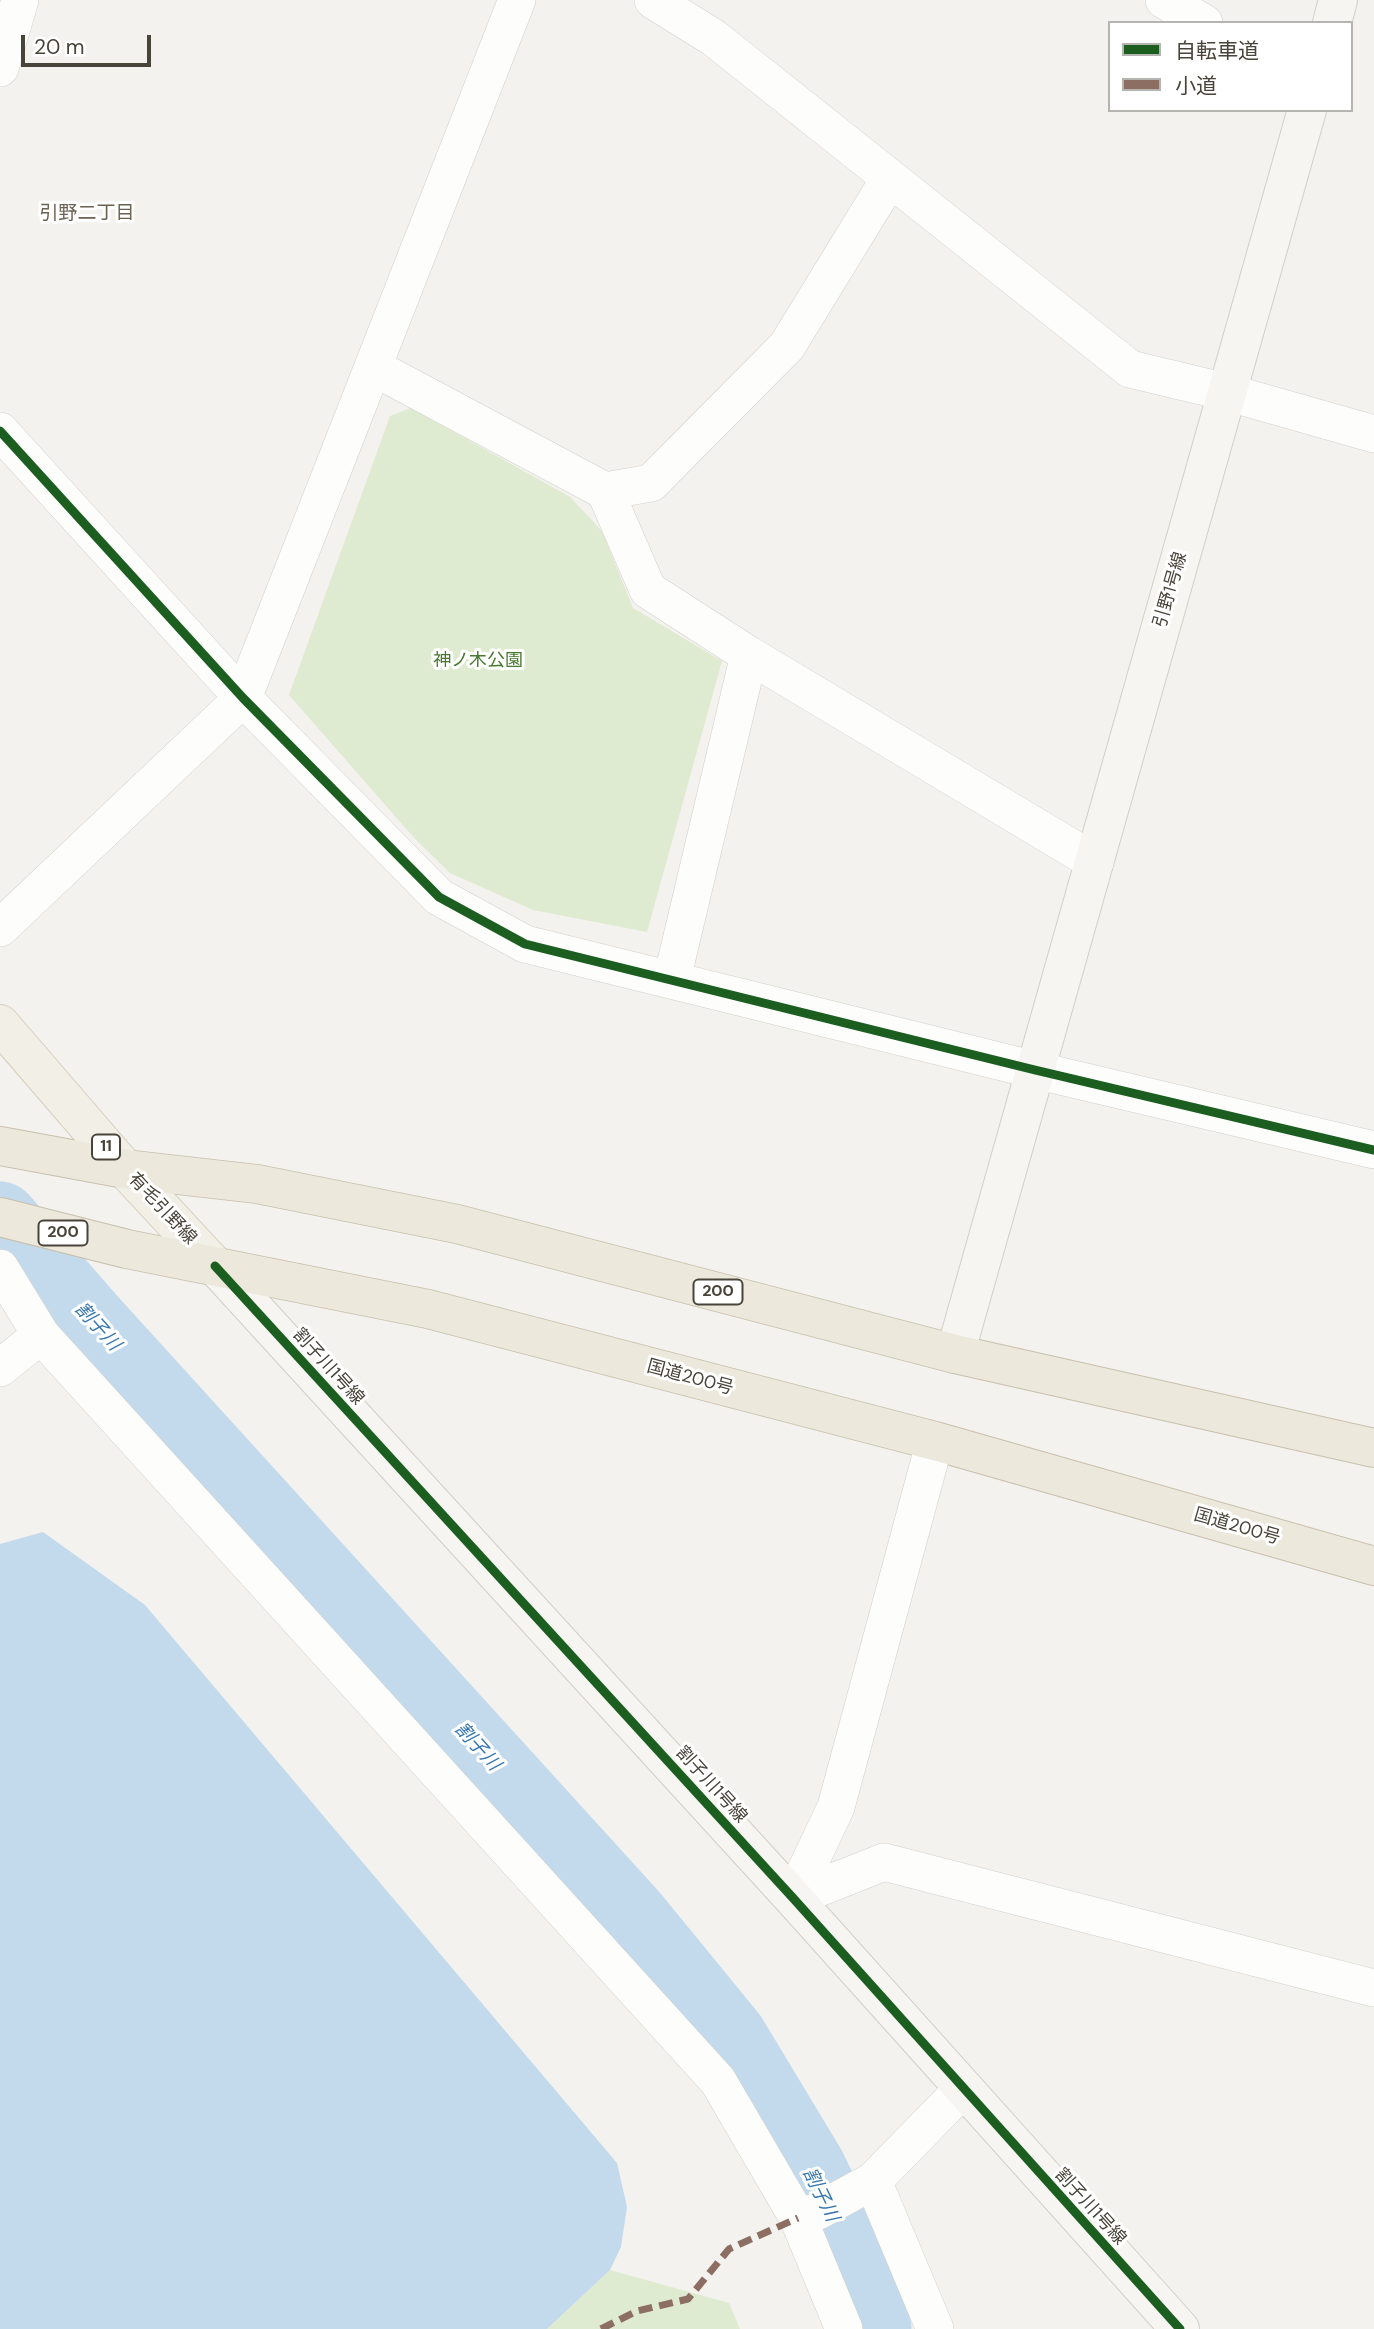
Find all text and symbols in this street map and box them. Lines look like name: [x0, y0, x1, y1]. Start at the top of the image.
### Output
scale bar: [24, 21, 154, 65]
legend: [1108, 21, 1353, 112]
text: 20 m: [34, 33, 85, 61]
text: 自転車道: [1175, 37, 1259, 65]
text: 小道: [1175, 72, 1217, 100]
district label: 引野二丁目: [40, 203, 134, 225]
street label: 引野1号線: [1150, 550, 1192, 630]
park label: 神ノ木公園: [433, 650, 523, 672]
road number: 11: [92, 1134, 120, 1160]
street label: 有毛引野線: [123, 1169, 201, 1249]
road number: 200: [38, 1220, 88, 1246]
road number: 200: [694, 1280, 742, 1304]
water label: 割子川: [69, 1298, 125, 1356]
street label: 割子川1号線: [288, 1324, 368, 1410]
street label: 国道200号: [644, 1356, 736, 1400]
street label: 国道200号: [1191, 1504, 1283, 1550]
water label: 割子川: [449, 1718, 505, 1776]
street label: 割子川1号線: [671, 1742, 751, 1828]
water label: 割子川: [797, 2164, 843, 2226]
street label: 割子川1号線: [1050, 2164, 1130, 2250]

